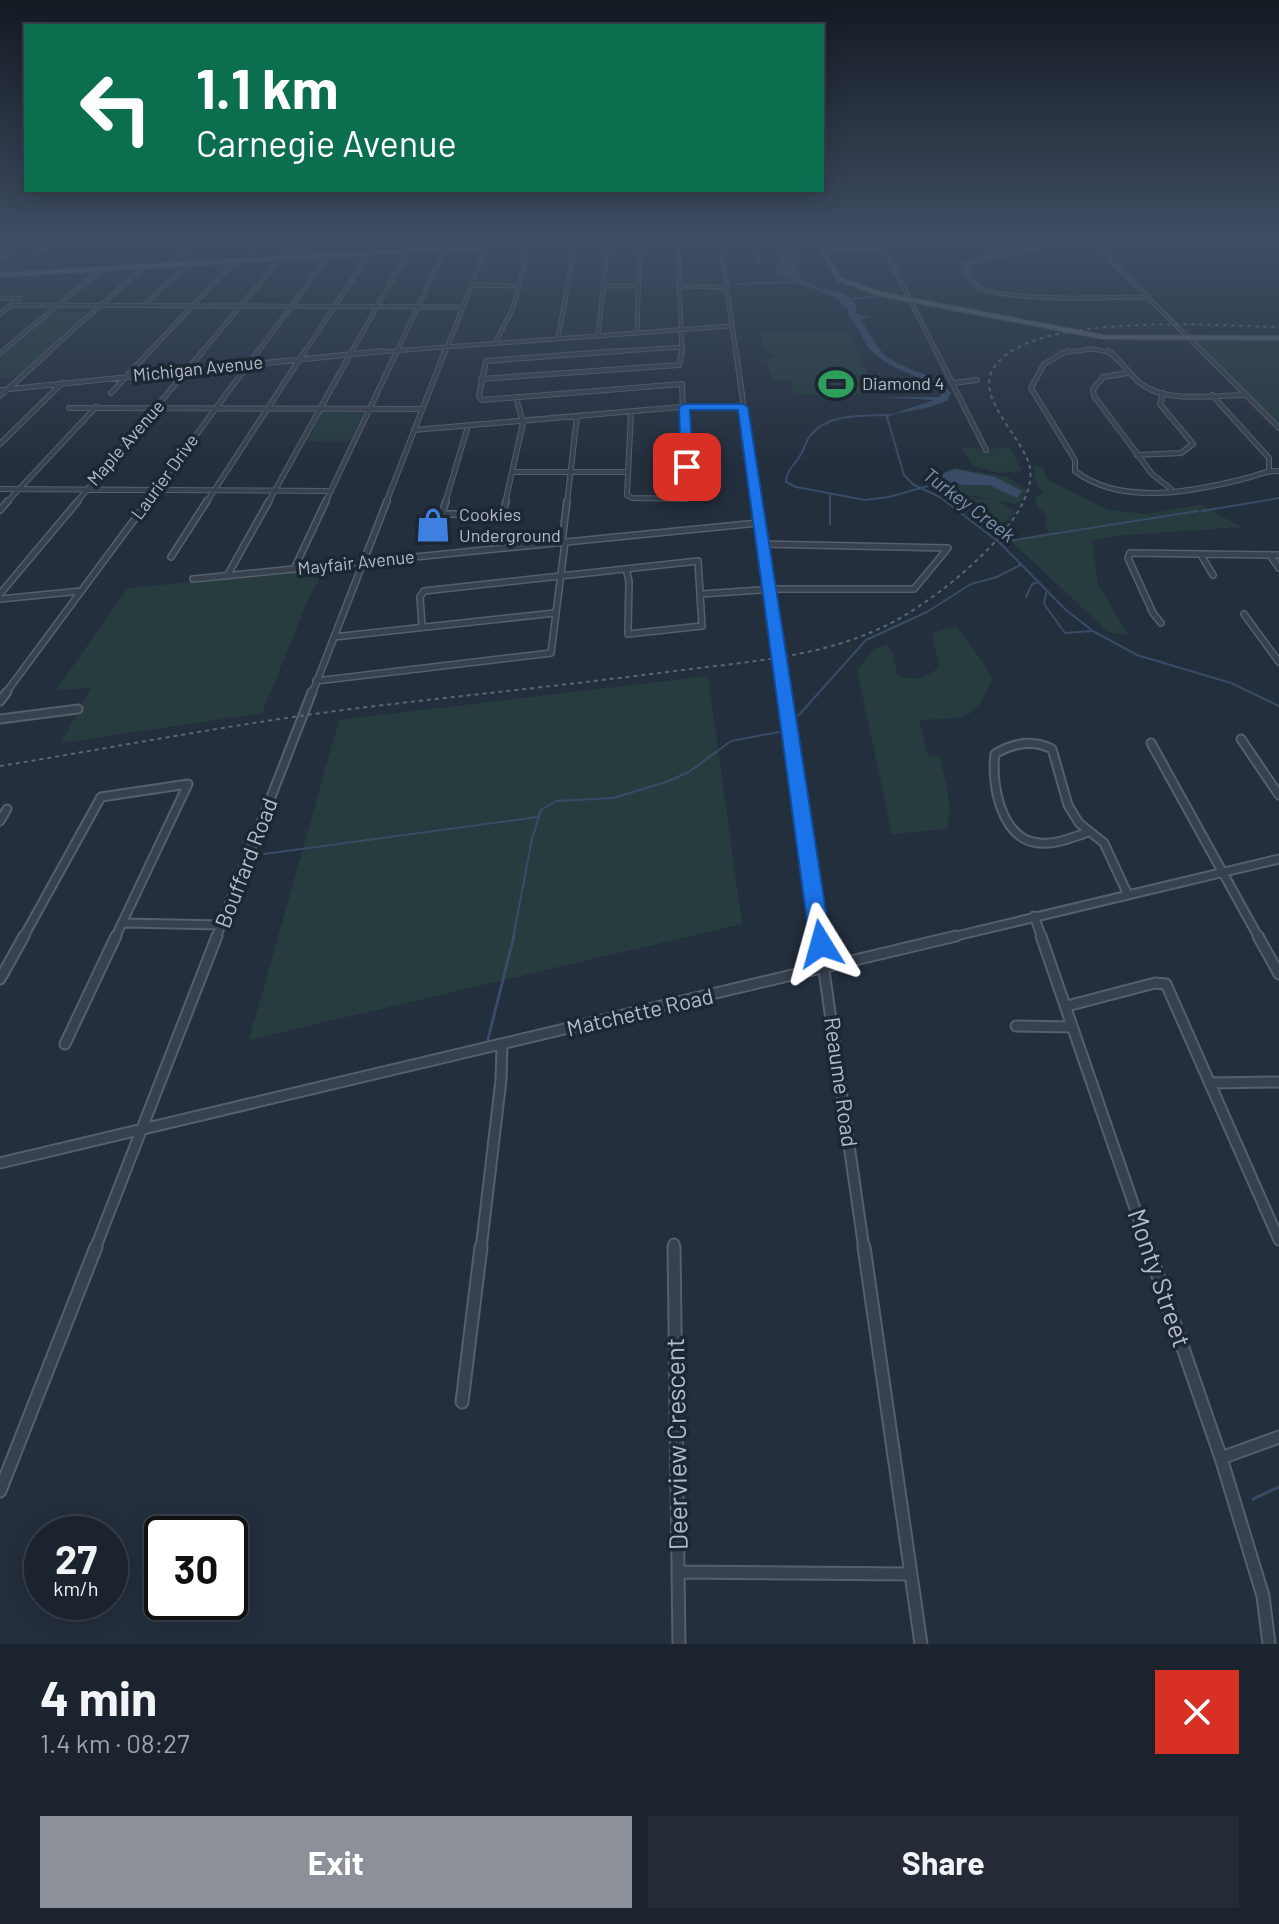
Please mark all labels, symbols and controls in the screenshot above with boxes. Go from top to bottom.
text: 1.1 km [196,53,339,120]
icon: left [64,56,168,160]
text: Carnegie Avenue [196,121,457,164]
street label: Michigan Avenue [132,350,264,386]
sports icon: Diamond 4 [817,365,855,403]
place label: Diamond 4 [862,372,944,394]
street label: Maple Avenue [82,395,168,490]
street label: Laurier Drive [126,429,202,523]
pin [653,433,721,501]
icon: arrive [665,445,709,489]
water label: Turkey Creek [919,462,1021,547]
place label: Cookies Underground [459,503,561,546]
shop icon: Cookies Underground [414,506,452,544]
street label: Mayfair Avenue [296,545,415,579]
street label: Bouffard Road [208,794,282,931]
position arrow [779,902,863,986]
street label: Matchette Road [564,982,716,1041]
street label: Reaume Road [820,1015,864,1148]
street label: Monty Street [1122,1204,1199,1351]
street label: Deerview Crescent [658,1338,693,1551]
speed limit sign: 30 [144,1516,248,1620]
text: 27 [55,1534,97,1582]
text: km/h [53,1576,99,1600]
text: 4 min [40,1668,157,1726]
button: close [1155,1670,1239,1754]
text: 1.4 km · 08:27 [40,1727,190,1758]
button: Exit [40,1816,632,1908]
button: Share [648,1816,1239,1908]

